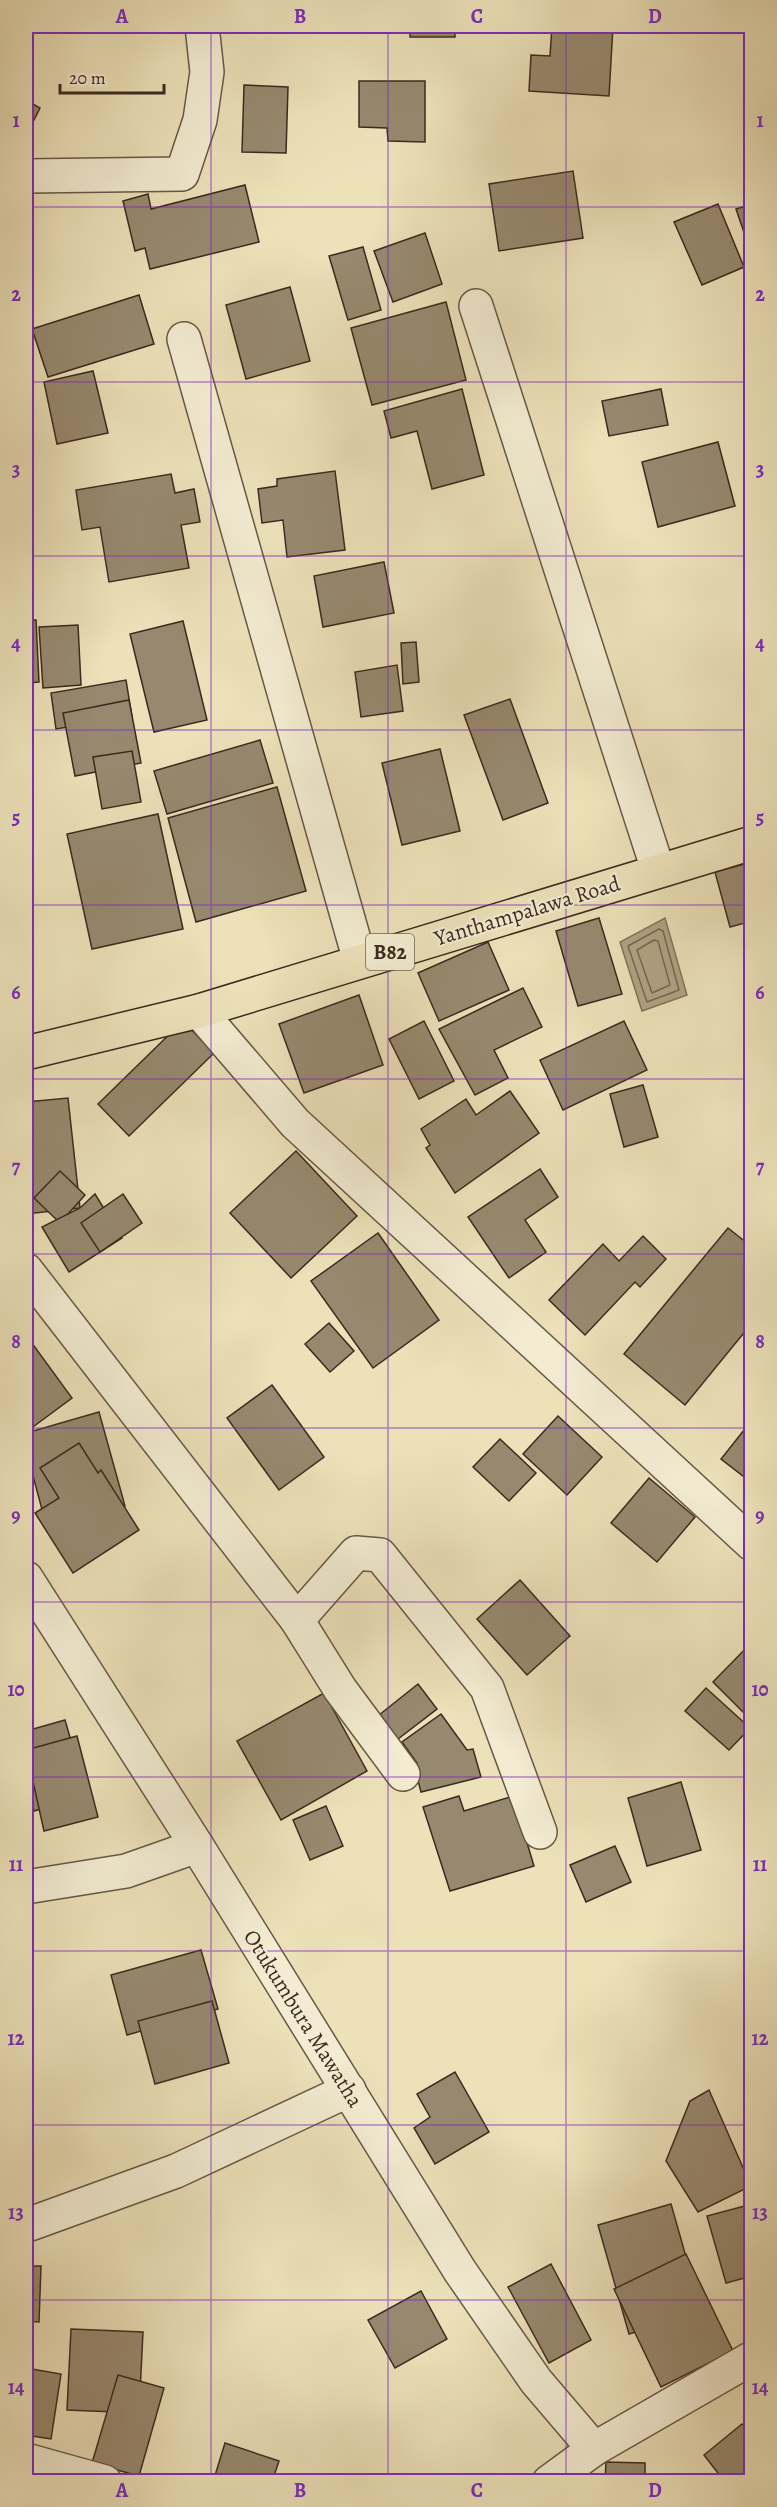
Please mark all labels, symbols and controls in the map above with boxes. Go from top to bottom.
text: A [115,3,129,30]
text: B [294,3,306,30]
text: C [471,3,483,30]
text: D [648,3,662,30]
scale bar [60,57,164,95]
text: 20 m [69,66,106,90]
text: 1 [12,107,20,134]
text: 1 [756,107,764,134]
text: 2 [11,281,21,308]
text: 2 [755,281,765,308]
text: 3 [12,456,20,483]
text: 3 [756,456,764,483]
text: 4 [11,630,21,657]
text: 4 [755,630,765,657]
text: 5 [12,804,20,831]
text: 5 [756,804,764,831]
street label: Yanthampalawa Road [430,868,624,954]
road number: B82 [366,934,414,970]
text: 6 [11,979,21,1006]
text: 6 [755,979,765,1006]
text: 7 [12,1153,21,1180]
text: 7 [756,1153,765,1180]
text: 8 [11,1328,21,1355]
text: 8 [755,1328,765,1355]
text: 9 [11,1502,21,1529]
text: 9 [755,1502,765,1529]
text: 10 [7,1676,25,1703]
text: 10 [751,1676,769,1703]
text: 11 [9,1851,23,1878]
text: 11 [753,1851,767,1878]
street label: Otukumbura Mawatha [236,1924,370,2114]
text: 12 [8,2025,25,2052]
text: 12 [752,2025,769,2052]
text: 13 [8,2199,24,2226]
text: 13 [752,2199,768,2226]
text: 14 [8,2374,25,2401]
text: 14 [752,2374,769,2401]
text: A [115,2477,129,2504]
text: B [294,2477,306,2504]
text: C [471,2477,483,2504]
text: D [648,2477,662,2504]

